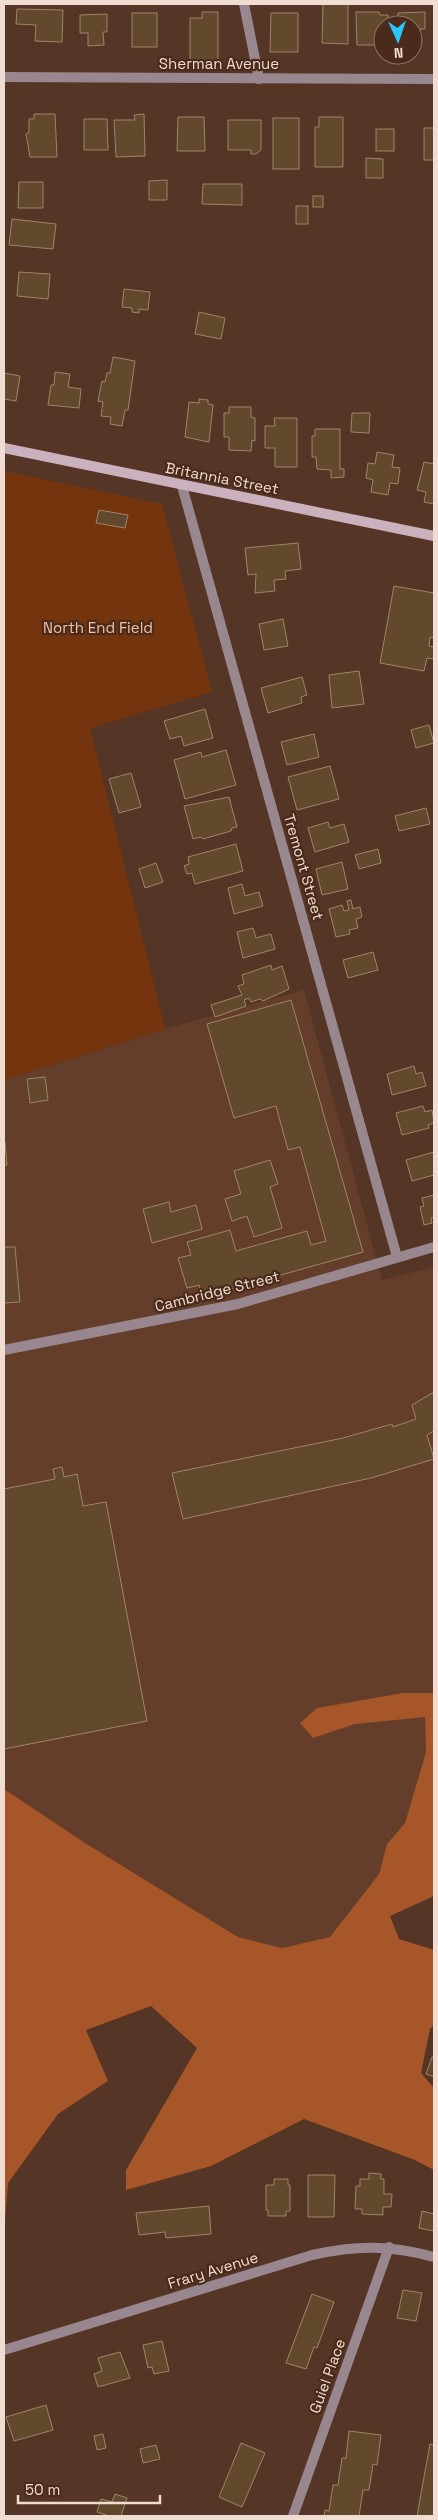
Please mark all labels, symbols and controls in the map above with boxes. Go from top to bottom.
north arrow [373,15,423,65]
text: N [394,44,404,62]
street label: Sherman Avenue [159,54,279,73]
street label: Britannia Street [164,458,280,498]
park label: North End Field [43,618,153,637]
street label: Tremont Street [280,812,328,922]
street label: Cambridge Street [153,1266,281,1316]
street label: Frary Avenue [165,2247,261,2293]
street label: Guiel Place [305,2336,349,2416]
scale bar [18,2472,160,2504]
text: 50 m [25,2480,60,2499]

